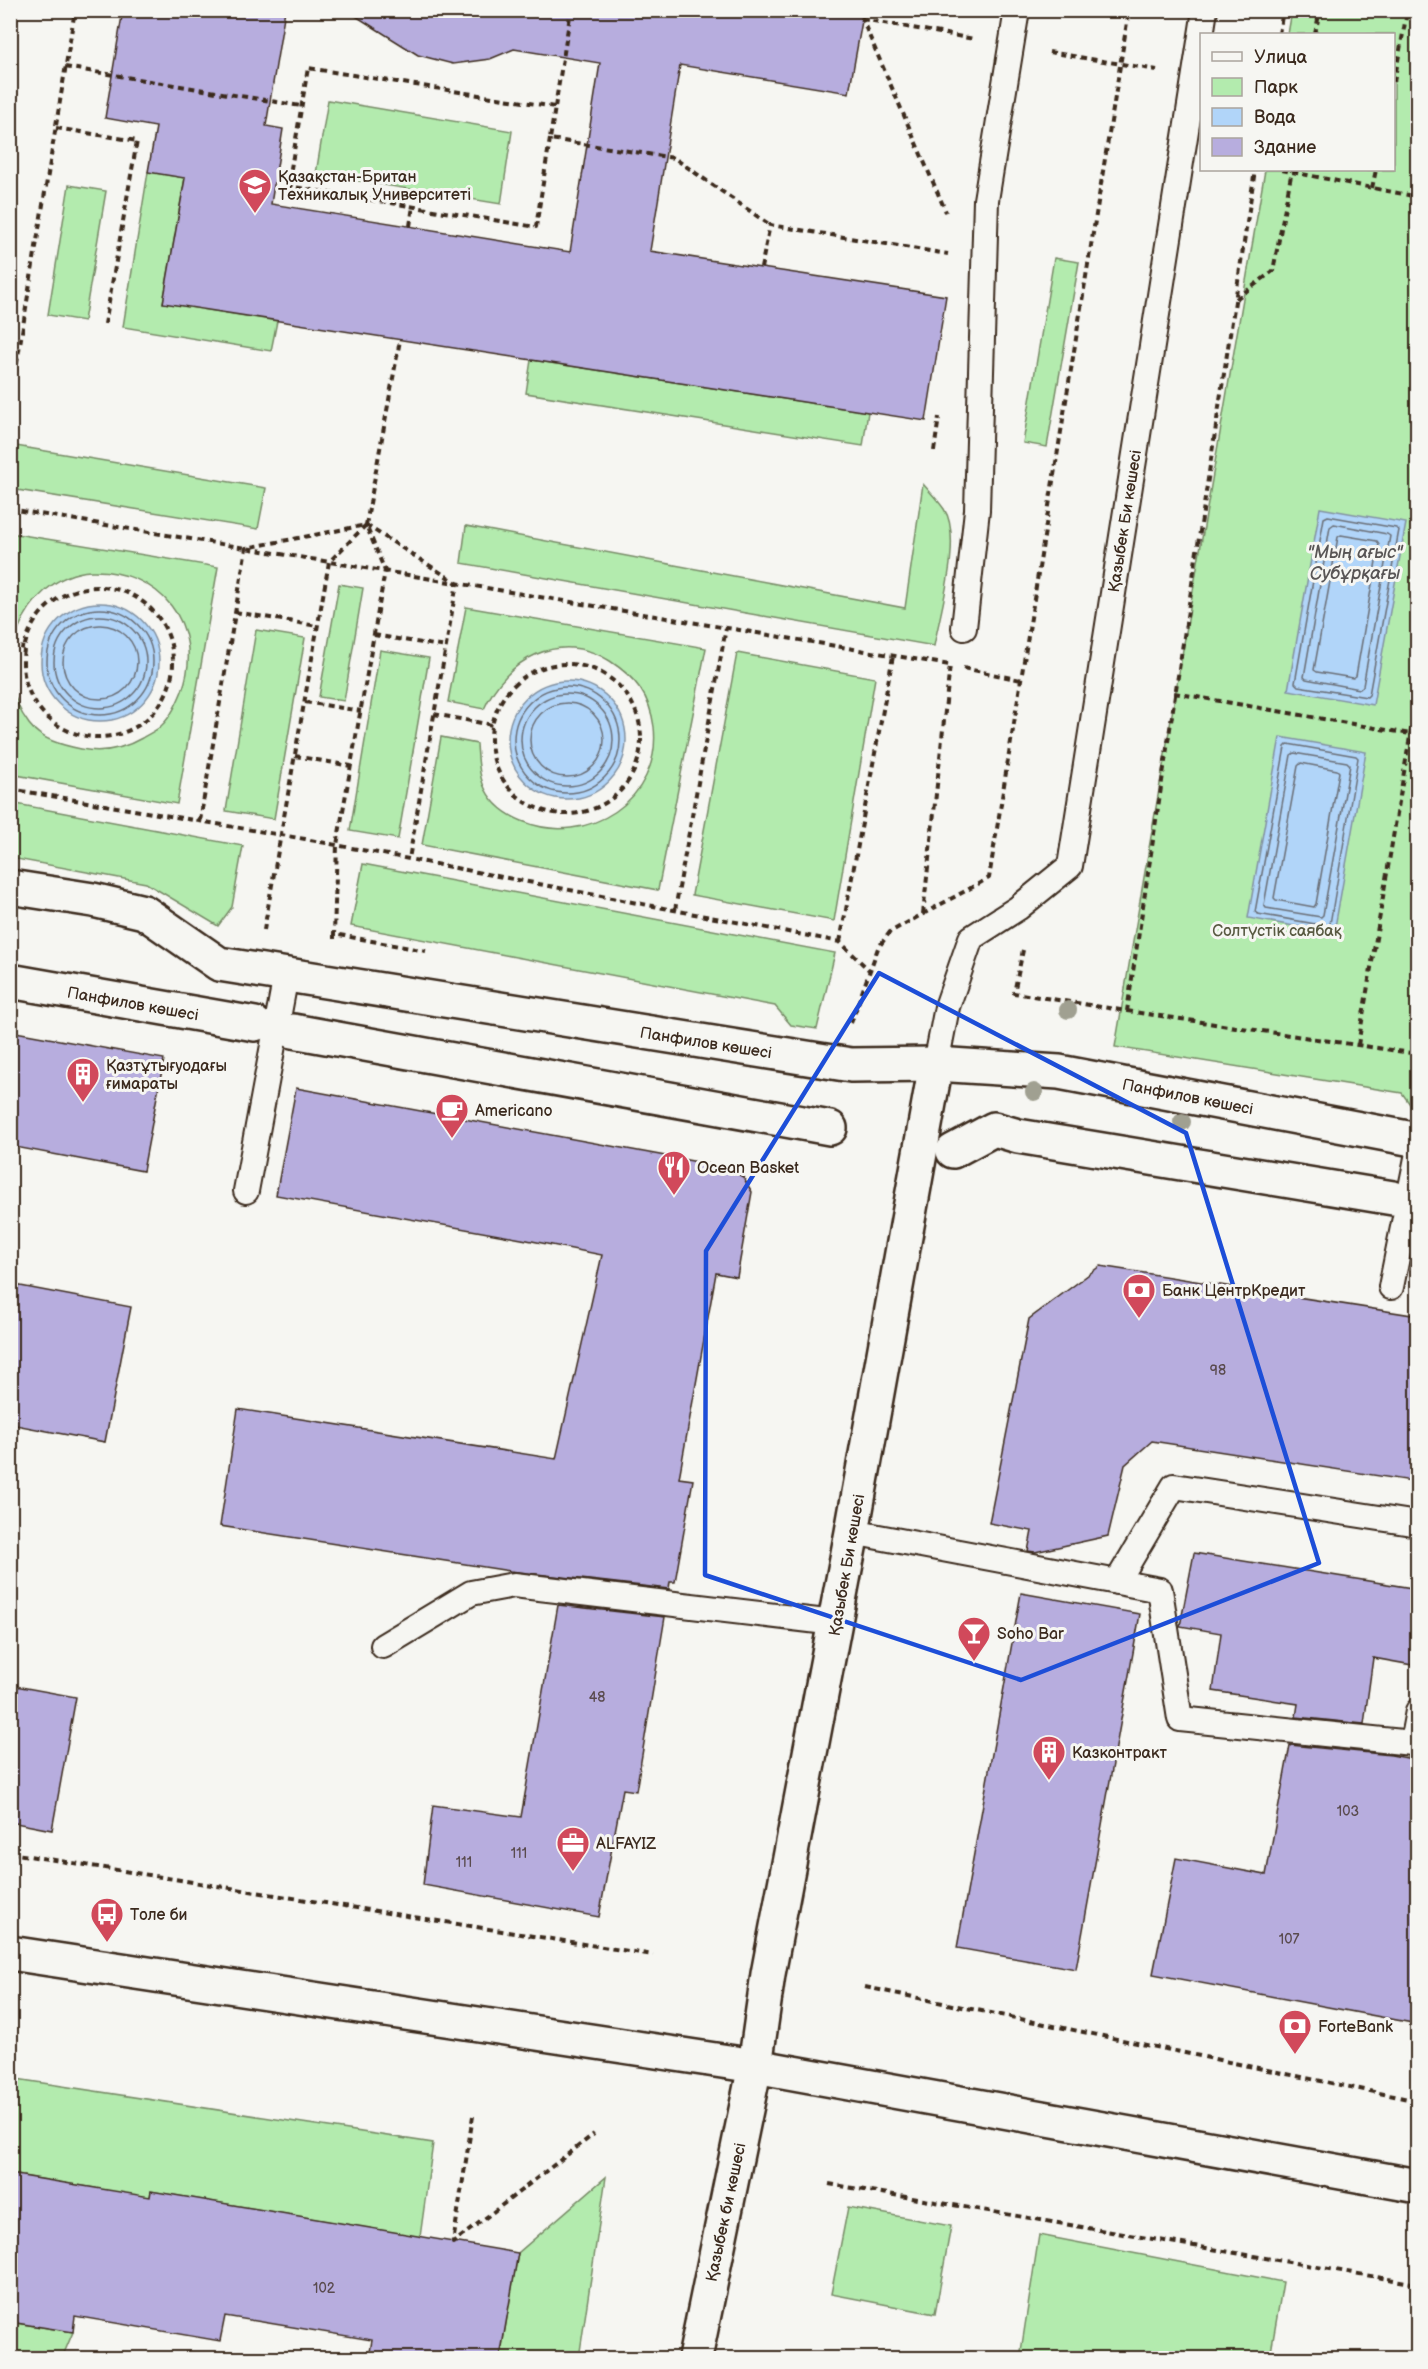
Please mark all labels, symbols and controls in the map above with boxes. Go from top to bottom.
legend [1200,33,1395,171]
text: Улица [1254,47,1308,68]
text: Парк [1254,77,1298,98]
text: Вода [1254,107,1296,128]
text: Здание [1254,137,1316,158]
school or university icon: Қазақстан-Британ Техникалық Университеті [237,167,273,214]
place label: Қазақстан-Британ Техникалық Университеті [278,168,471,205]
street label: Қазыбек Би көшесі [1105,449,1146,594]
water label: "Мың ағыс" Субұрқағы [1307,542,1404,584]
park label: Солтүстік саябақ [1212,922,1342,941]
street label: Панфилов көшесі [66,984,200,1025]
street label: Панфилов көшесі [639,1024,773,1063]
building icon: Қазтұтығуодағы ғимараты [65,1056,101,1103]
place label: Қазтұтығуодағы ғимараты [106,1057,227,1094]
street label: Панфилов көшесі [1121,1075,1255,1119]
cafe icon: Americano [434,1092,470,1139]
place label: Americano [475,1102,553,1121]
restaurant icon: Ocean Basket [656,1149,692,1196]
place label: Ocean Basket [697,1159,799,1178]
bank icon: Банк ЦентрКредит [1121,1272,1157,1319]
place label: Банк ЦентрКредит [1162,1282,1306,1301]
house number: 98 [1210,1362,1226,1379]
street label: Қазыбек Би көшесі [826,1493,869,1638]
bar icon: Soho Bar [956,1615,992,1662]
place label: Soho Bar [997,1625,1064,1644]
house number: 48 [589,1689,605,1706]
building icon: Казконтракт [1031,1734,1067,1781]
place label: Казконтракт [1072,1744,1168,1763]
house number: 103 [1337,1803,1359,1820]
office icon: ALFAYIZ [555,1825,591,1872]
place label: ALFAYIZ [596,1835,656,1854]
house number: 111 [511,1845,527,1862]
house number: 111 [456,1854,472,1871]
bus stop icon: Толе би [89,1896,125,1943]
place label: Толе би [130,1906,188,1925]
house number: 107 [1279,1931,1299,1948]
bank icon: ForteBank [1277,2008,1313,2055]
place label: ForteBank [1318,2018,1393,2037]
street label: Қазыбек би көшесі [702,2141,750,2283]
house number: 102 [313,2280,336,2297]

